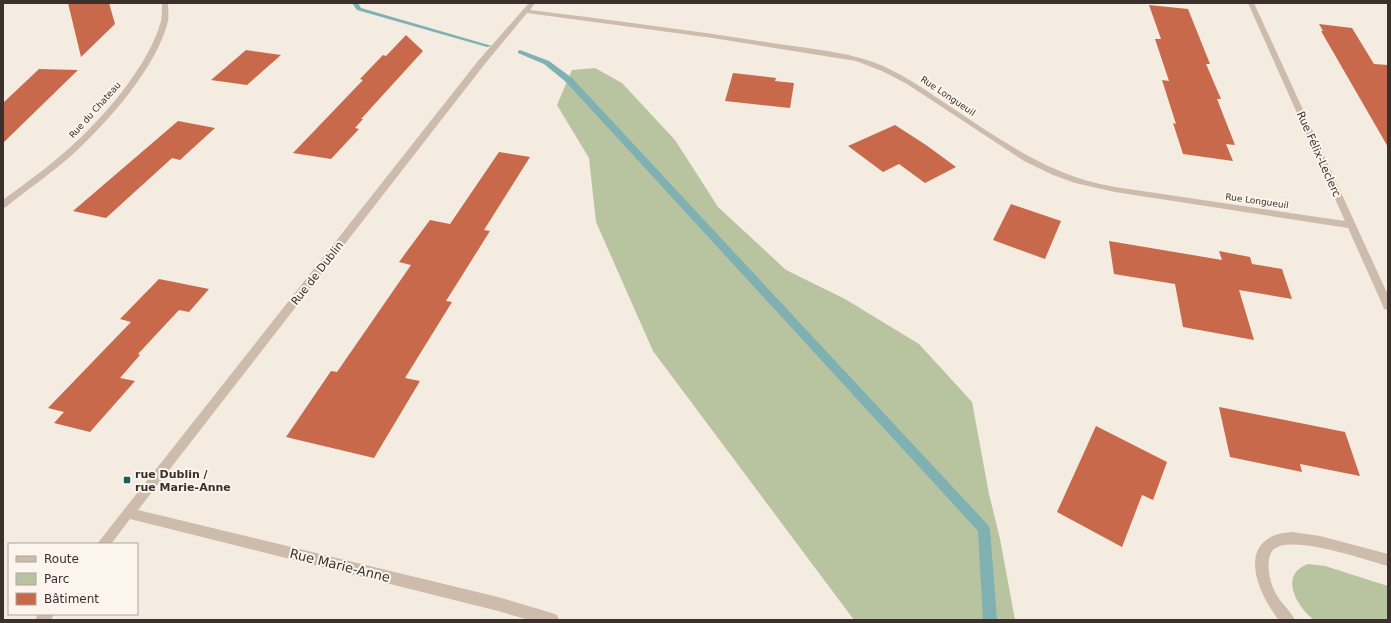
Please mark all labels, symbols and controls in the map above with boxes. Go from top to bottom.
street label: Rue Longueuil [919,74,977,118]
street label: Rue du Chateau [67,80,123,140]
street label: Rue Félix-Leclerc [1294,109,1343,199]
street label: Rue Longueuil [1225,192,1289,210]
street label: Rue de Dublin [289,239,346,308]
place label: rue Dublin / rue Marie-Anne [135,468,231,494]
marker: rue Dublin / rue Marie-Anne [122,475,132,485]
legend [8,543,138,615]
street label: Rue Marie-Anne [288,546,392,585]
text: Route [44,552,79,566]
text: Parc [44,572,69,586]
text: Bâtiment [44,592,99,606]

